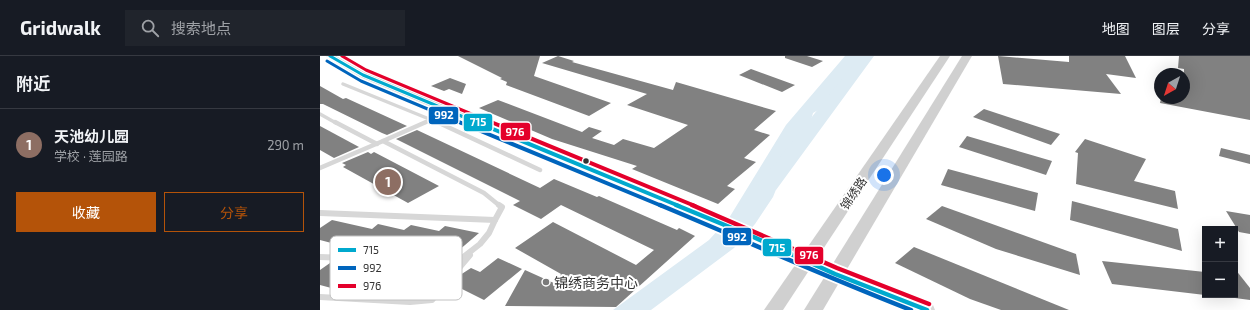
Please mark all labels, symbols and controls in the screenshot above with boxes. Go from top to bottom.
search box [125,10,405,46]
text: Gridwalk [20,16,101,39]
icon: search [139,17,161,39]
text: 搜索地点 [171,19,231,37]
text: 地图 [1102,20,1130,37]
text: 图层 [1152,20,1180,37]
text: 分享 [1202,20,1230,37]
north arrow [1154,68,1190,104]
text: 附近 [16,73,50,93]
line badge: 992 [428,106,459,125]
text: 992 [434,108,454,121]
line badge: 715 [463,113,493,132]
text: 715 [470,115,486,128]
line badge: 976 [500,122,531,141]
text: 976 [506,125,525,138]
text: 天池幼儿园 [54,127,129,145]
text: 1 [26,137,32,153]
text: 290 m [267,137,304,153]
text: 学校 · 莲园路 [54,148,128,164]
unlabelled marker [581,156,591,166]
your location [874,165,894,185]
pin: 1 [375,167,401,197]
street label: 锦绣路 [837,174,869,212]
button: 收藏 [16,192,156,232]
button: 分享 [164,192,304,232]
map controls [1202,226,1238,298]
button: + [1202,226,1238,262]
line badge: 992 [722,227,752,246]
text: 992 [727,230,747,243]
legend [330,236,462,300]
line badge: 715 [762,238,792,257]
text: 715 [769,241,785,254]
text: 715 [363,243,379,256]
line badge: 976 [794,246,824,265]
text: 976 [800,248,819,261]
text: 992 [363,261,382,274]
button: − [1202,262,1238,298]
place label: 锦绣商务中心 [554,274,638,291]
marker: 锦绣商务中心 [541,277,551,287]
text: 976 [363,279,381,292]

